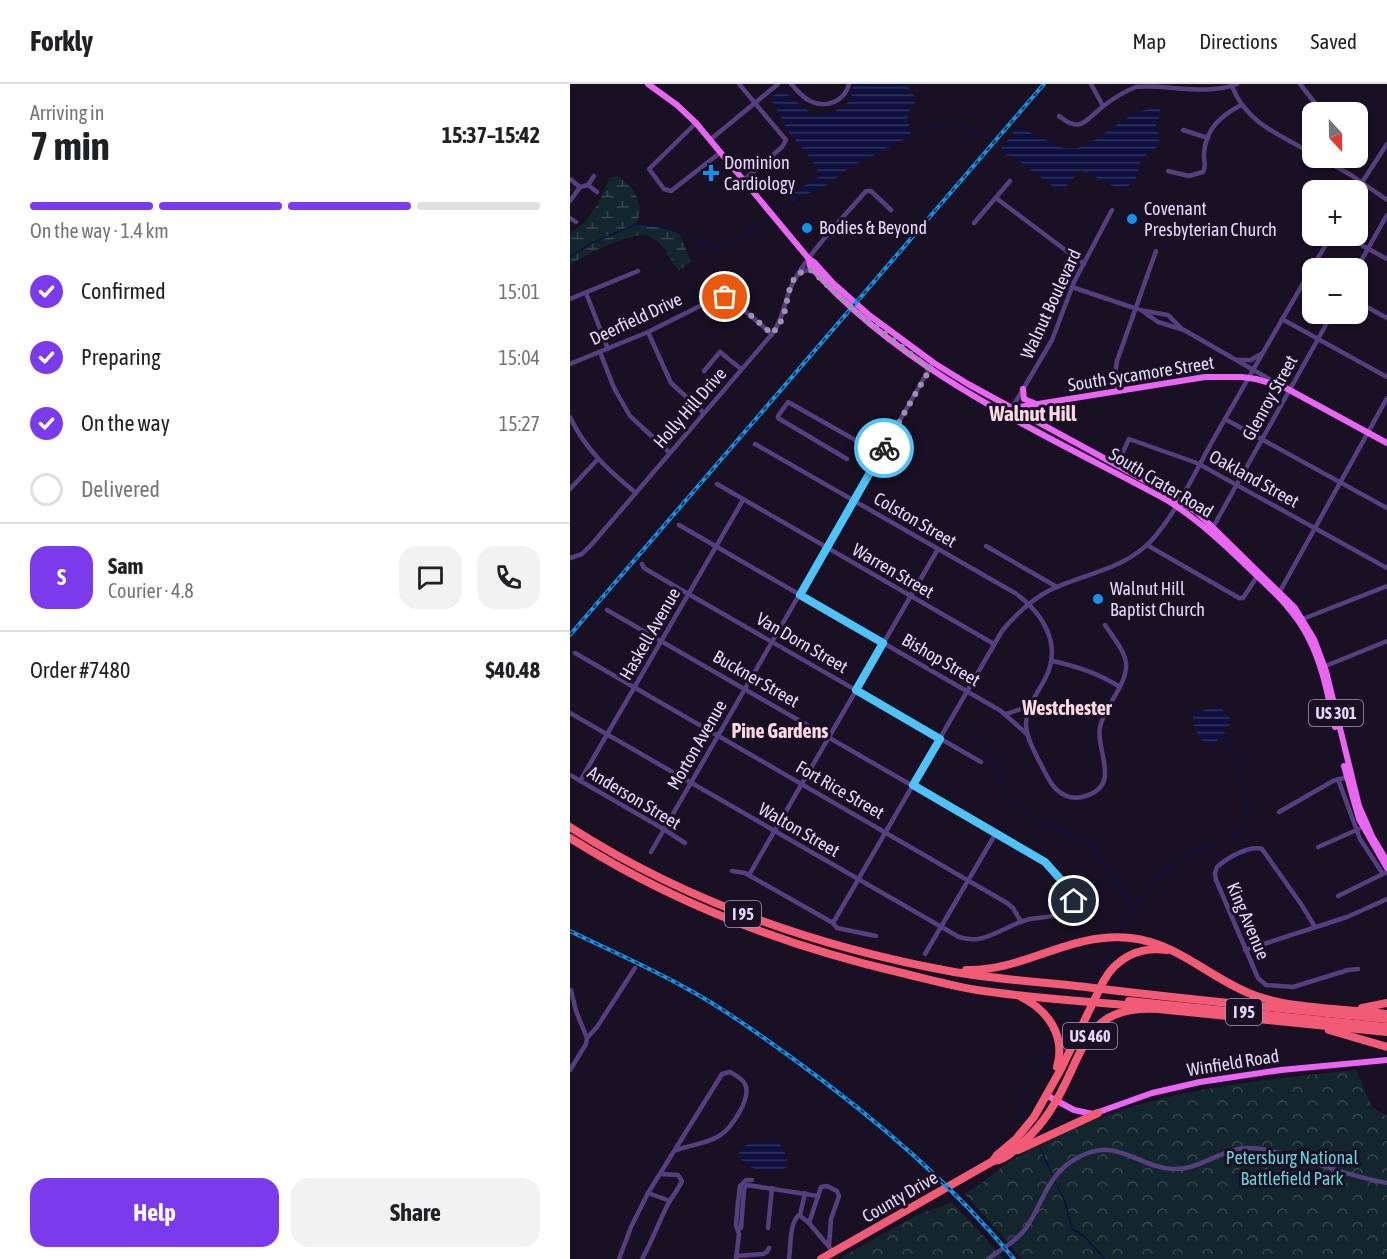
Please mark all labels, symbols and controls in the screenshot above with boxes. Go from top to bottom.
text: Forkly [30,25,93,57]
text: Map [1132,29,1166,53]
text: Directions [1199,29,1278,53]
text: Saved [1311,29,1357,53]
text: Arriving in [30,101,104,124]
north arrow [1302,102,1368,168]
map controls [1302,102,1368,324]
text: 15:37–15:42 [442,122,540,148]
text: 7 min [30,124,110,168]
place label: Dominion Cardiology [724,152,795,194]
marker: Dominion Cardiology [702,164,720,182]
button: + [1302,180,1368,246]
place label: Covenant Presbyterian Church [1144,198,1277,240]
marker: Covenant Presbyterian Church [1125,212,1139,226]
place label: Bodies & Beyond [819,217,927,238]
text: On the way · 1.4 km [30,219,169,242]
marker: Bodies & Beyond [800,221,814,235]
street label: Walnut Boulevard [1016,246,1085,362]
button: − [1302,258,1368,324]
pin [699,271,750,322]
icon: check [30,275,63,308]
text: Confirmed [81,278,166,304]
text: 15:01 [498,280,540,303]
icon: bag [708,280,741,313]
street label: Deerfield Drive [586,288,685,349]
icon: check [30,341,63,374]
text: Preparing [81,344,161,370]
text: 15:04 [498,346,540,369]
street label: South Sycamore Street [1066,352,1215,395]
street label: Glenroy Street [1238,352,1302,444]
street label: Holly Hill Drive [649,363,730,452]
district label: Walnut Hill [988,401,1077,425]
icon: check [30,407,63,440]
text: On the way [81,410,170,436]
text: 15:27 [499,412,540,435]
courier [854,418,914,478]
icon: bike [868,432,901,465]
street label: South Crater Road [1105,443,1217,522]
street label: Oakland Street [1206,445,1303,512]
text: Delivered [81,476,160,502]
street label: Colston Street [870,488,960,552]
street label: Warren Street [849,539,938,602]
button: chat [399,546,462,609]
button: phone [477,546,540,609]
text: Sam [108,553,143,579]
text: S [57,564,66,590]
place label: Walnut Hill Baptist Church [1110,578,1205,620]
text: Courier · 4.8 [108,579,194,602]
street label: Haskell Avenue [615,584,684,683]
marker: Walnut Hill Baptist Church [1091,592,1105,606]
street label: Van Dorn Street [753,608,852,677]
street label: Bishop Street [898,629,984,690]
street label: Buckner Street [709,645,803,712]
text: Order #7480 [30,657,130,683]
text: $40.48 [485,657,540,683]
street label: Morton Avenue [662,696,731,793]
district label: Westchester [1021,696,1113,719]
road number: US 301 [1309,700,1363,726]
district label: Pine Gardens [732,719,828,742]
street label: Fort Rice Street [793,756,888,823]
street label: Anderson Street [584,762,685,834]
street label: Walton Street [755,798,843,861]
pin [1048,875,1099,926]
street label: King Avenue [1223,879,1274,963]
icon: home [1057,884,1090,917]
road number: I 95 [725,901,761,927]
road number: I 95 [1226,999,1262,1025]
road number: US 460 [1063,1023,1117,1049]
street label: Winfield Road [1185,1045,1281,1080]
park label: Petersburg National Battlefield Park [1226,1147,1358,1189]
street label: County Drive [858,1166,941,1227]
button: Help [30,1178,279,1247]
button: Share [291,1178,540,1247]

